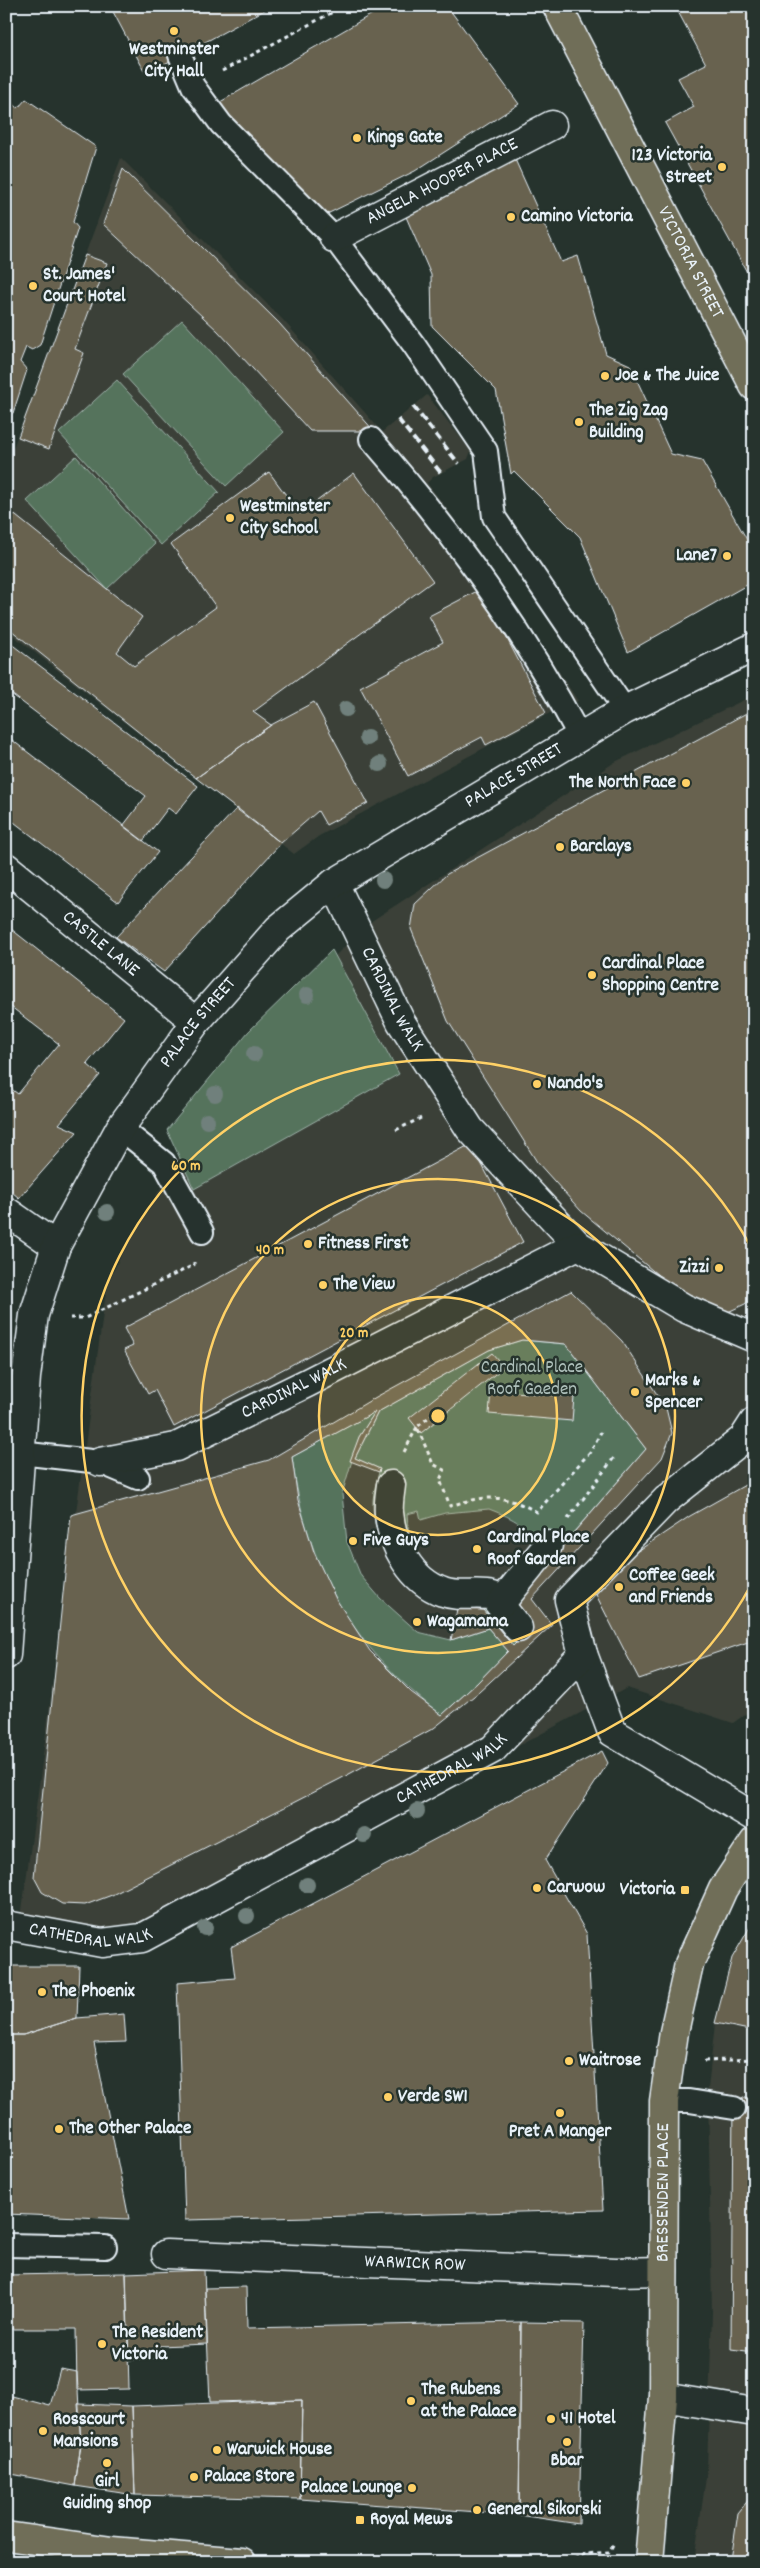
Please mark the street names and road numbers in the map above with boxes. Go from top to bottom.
street label: ANGELA HOOPER PLACE [362,131,523,232]
street label: VICTORIA STREET [650,202,730,324]
street label: PALACE STREET [460,736,568,816]
street label: CASTLE LANE [56,904,145,984]
street label: CARDINAL WALK [353,943,430,1057]
street label: PALACE STREET [153,971,243,1074]
street label: CARDINAL WALK [237,1351,352,1427]
street label: CATHEDRAL WALK [391,1727,515,1812]
street label: CATHEDRAL WALK [27,1916,158,1956]
street label: BRESSENDEN PLACE [650,2123,677,2262]
street label: WARWICK ROW [364,2248,466,2279]

